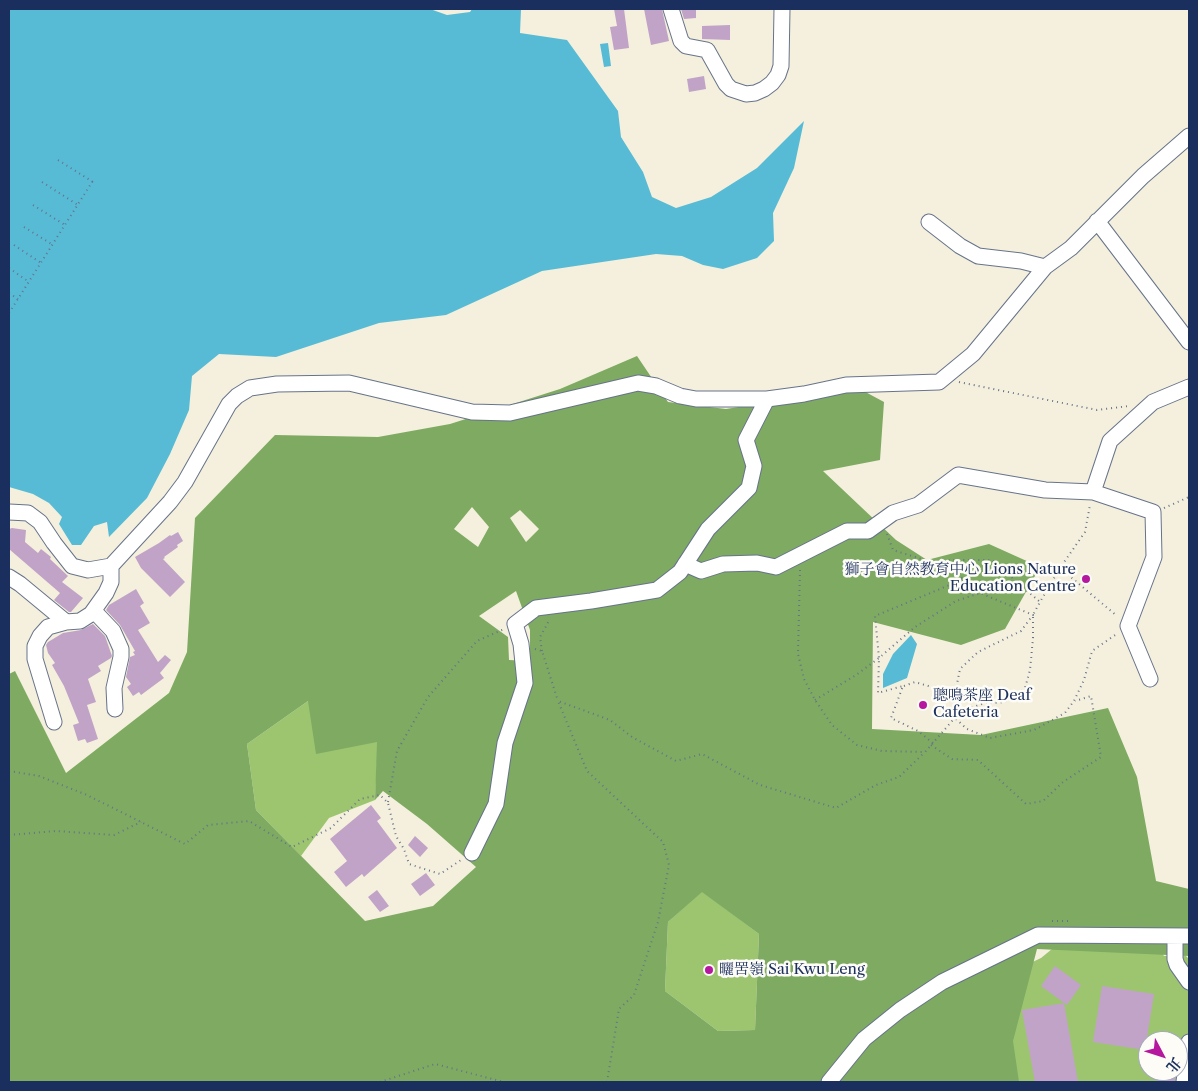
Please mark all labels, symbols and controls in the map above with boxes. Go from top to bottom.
place label: 獅子會自然教育中心 Lions Nature Education Centre [845,561,1076,596]
marker: 獅子會自然教育中心 Lions Nature Education Centre [1080,573,1092,585]
place label: 聰鳴茶座 Deaf Cafeteria [933,687,1031,722]
marker: 聰鳴茶座 Deaf Cafeteria [917,699,929,711]
place label: 曬罟嶺 Sai Kwu Leng [719,961,865,979]
marker: 曬罟嶺 Sai Kwu Leng [703,964,715,976]
north arrow [1138,1031,1188,1081]
text: 北 [1162,1054,1185,1076]

